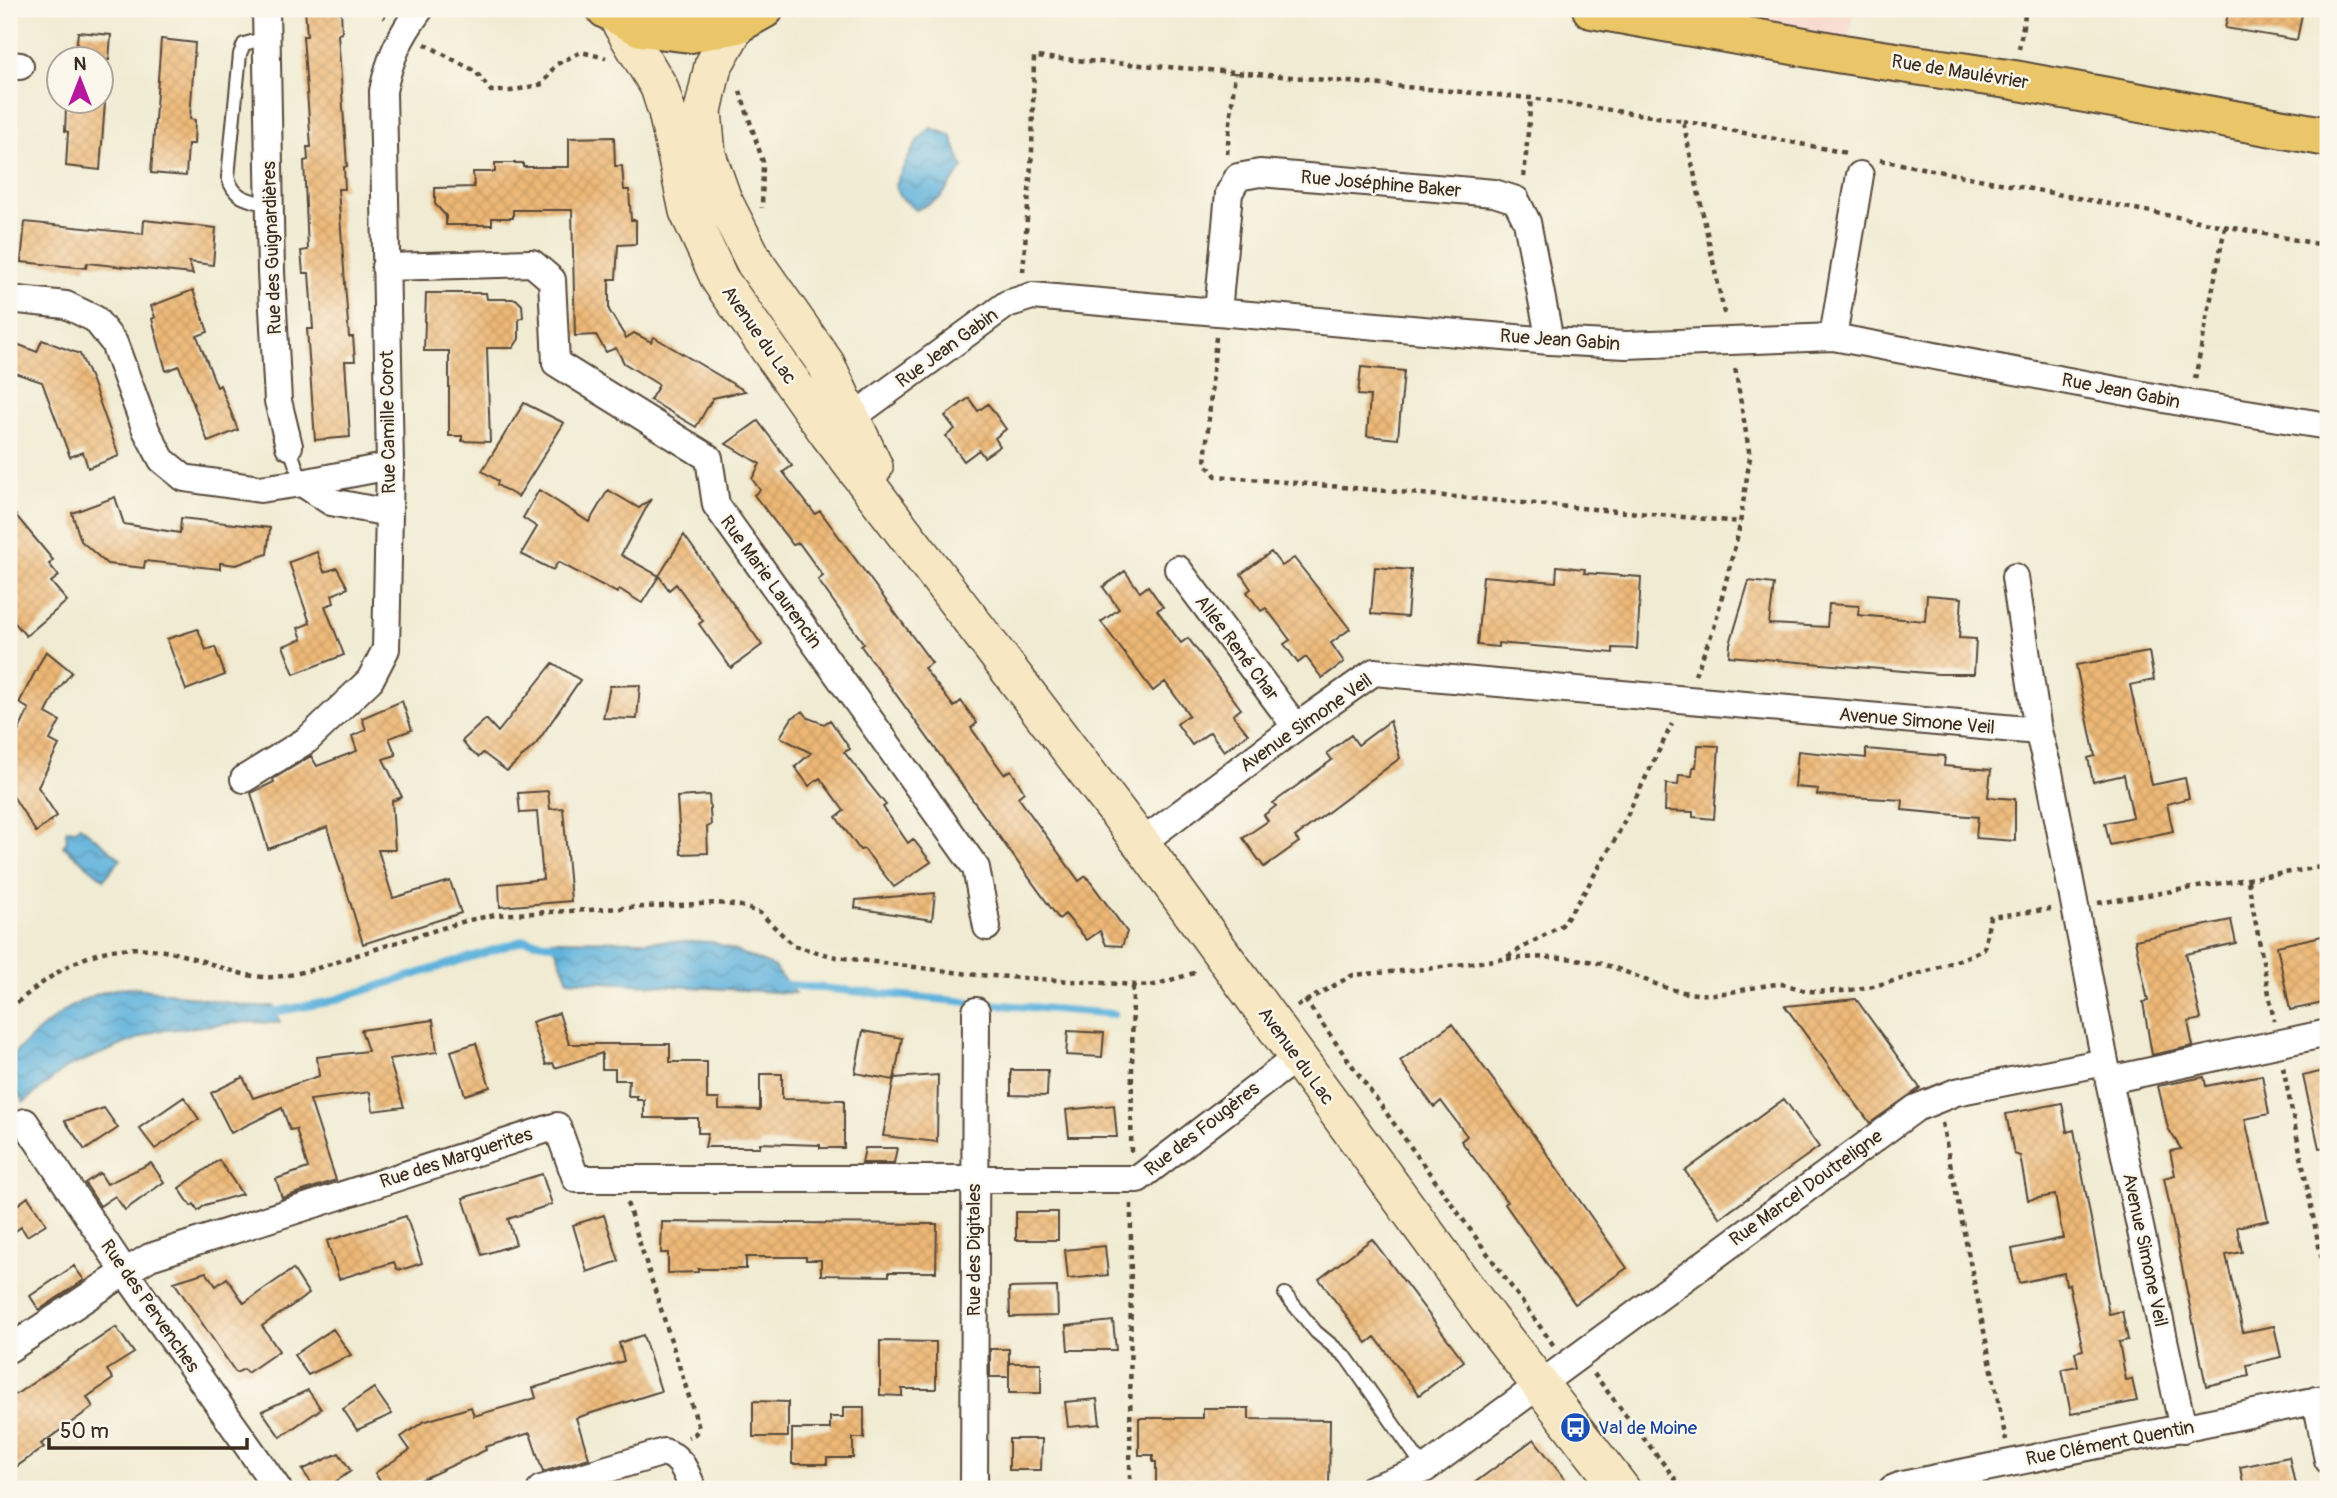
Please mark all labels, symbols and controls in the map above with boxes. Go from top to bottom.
north arrow [46,46,116,116]
street label: Rue de Maulévrier [1890,49,2030,95]
text: N [74,52,87,76]
street label: Rue des Guignardières [257,160,287,335]
street label: Rue Joséphine Baker [1300,165,1463,203]
street label: Avenue du Lac [716,281,802,389]
street label: Rue Jean Gabin [891,303,1003,393]
street label: Rue Jean Gabin [1499,324,1621,356]
street label: Rue Camille Corot [375,350,401,494]
street label: Rue Jean Gabin [2060,368,2182,414]
street label: Rue Marie Laurencin [715,511,827,653]
street label: Allée René Char [1189,590,1285,706]
street label: Avenue Simone Veil [1235,668,1377,778]
street label: Avenue Simone Veil [1838,702,1996,740]
street label: Avenue du Lac [1253,1003,1340,1110]
street label: Rue des Fougères [1140,1076,1265,1181]
street label: Rue des Marguerites [377,1122,536,1194]
street label: Rue Marcel Doutreligne [1725,1124,1888,1252]
street label: Avenue Simone Veil [2117,1171,2173,1329]
street label: Rue des Digitales [962,1183,986,1316]
street label: Rue des Pervenches [95,1235,205,1378]
scale bar [49,1407,247,1451]
bus stop icon: Val de Moine [1558,1411,1592,1445]
street label: Rue Clément Quentin [2024,1415,2196,1471]
place label: Val de Moine [1598,1416,1698,1440]
text: 50 m [60,1418,109,1445]

